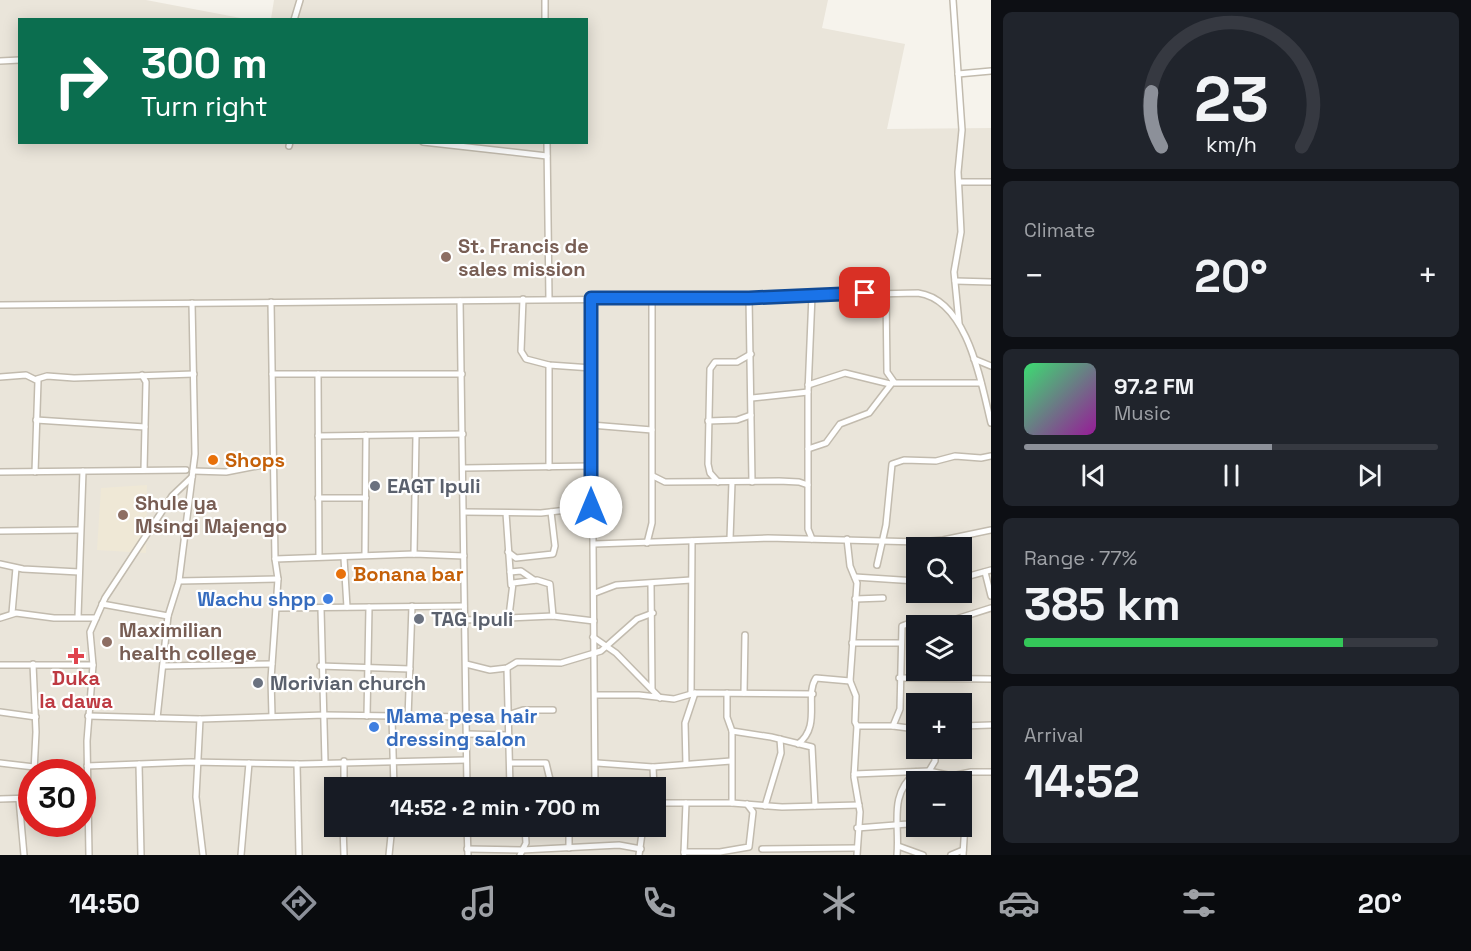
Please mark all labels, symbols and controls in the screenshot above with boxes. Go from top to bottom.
text: 300 m [141,37,268,90]
icon: right [42,42,120,120]
text: 23 [1193,60,1268,139]
text: Turn right [141,89,268,124]
text: km/h [1205,132,1257,159]
text: Climate [1024,217,1095,243]
place label: St. Francis de sales mission [458,233,589,282]
text: 20° [1194,248,1268,305]
marker: St. Francis de sales mission [439,250,453,264]
text: − [1024,255,1044,297]
text: + [1418,255,1438,297]
pin [839,267,890,318]
icon: arrive [848,276,881,309]
text: 97.2 FM [1114,372,1194,400]
text: Music [1114,400,1171,426]
place label: Shops [225,447,285,473]
marker: Shops [206,453,220,467]
icon: previous [1077,459,1110,492]
icon: pause [1215,459,1248,492]
icon: next [1353,459,1386,492]
place label: EAGT Ipuli [387,473,480,499]
position arrow [559,475,623,539]
marker: EAGT Ipuli [368,479,382,493]
place label: Shule ya Msingi Majengo [135,490,287,539]
marker: Shule ya Msingi Majengo [116,508,130,522]
map controls [906,537,972,837]
button: search [906,537,972,603]
text: Range · 77% [1024,545,1137,571]
place label: Bonana bar [353,561,464,587]
marker: Bonana bar [334,567,348,581]
text: 385 km [1024,576,1181,633]
place label: Wachu shpp [197,586,316,612]
marker: Wachu shpp [321,592,335,606]
place label: TAG Ipuli [431,606,513,632]
marker: TAG Ipuli [412,612,426,626]
button: layers [906,615,972,681]
place label: Maximilian health college [119,617,257,666]
marker: Maximilian health college [100,635,114,649]
marker: Duka la dawa [69,649,83,663]
place label: Duka la dawa [39,665,113,714]
place label: Morivian church [270,670,426,696]
marker: Morivian church [251,676,265,690]
button: + [906,693,972,759]
place label: Mama pesa hair dressing salon [386,703,537,752]
marker: Mama pesa hair dressing salon [367,720,381,734]
text: Arrival [1024,722,1083,748]
text: 14:52 [1024,753,1140,810]
speed limit sign: 30 [18,759,96,837]
button: − [906,771,972,837]
text: 14:52 · 2 min · 700 m [390,793,600,821]
icon: directions [278,882,320,924]
icon: music [458,882,500,924]
icon: phone [638,882,680,924]
icon: climate [818,882,860,924]
icon: car [998,882,1040,924]
icon: filters [1178,882,1220,924]
text: 14:50 [69,886,140,921]
text: 20° [1358,886,1402,921]

